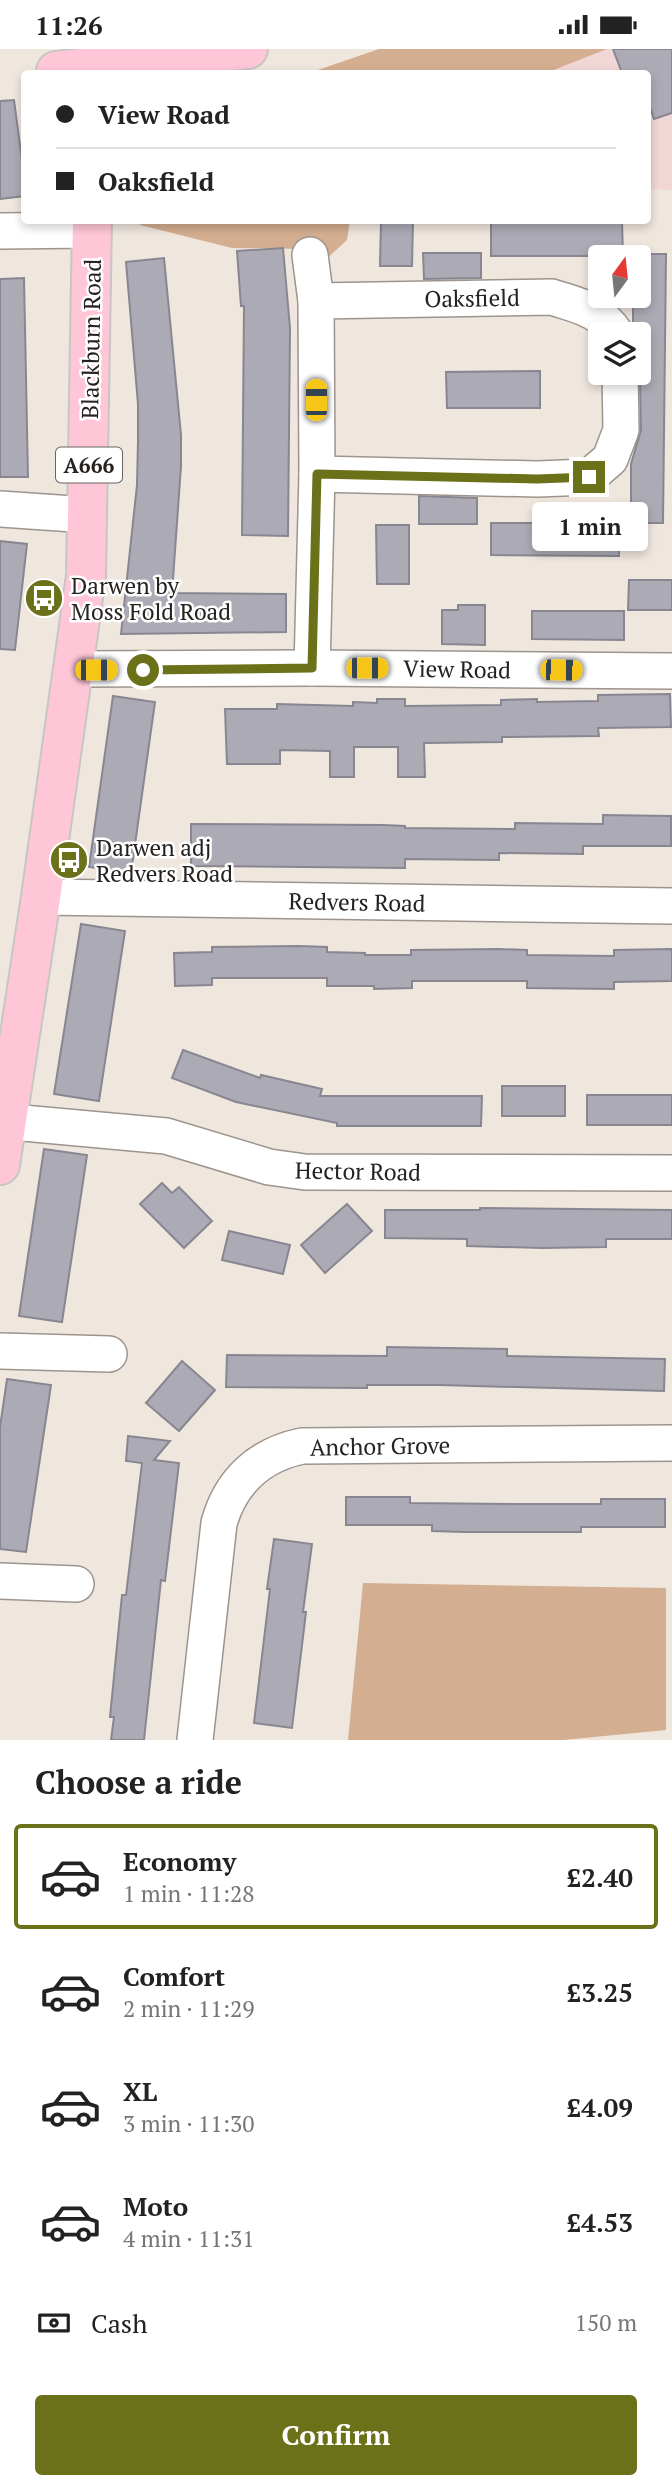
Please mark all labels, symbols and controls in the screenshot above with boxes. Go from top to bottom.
text: 11:26 [35,8,103,42]
text: View Road [98,97,230,131]
text: Oaksfield [98,164,214,198]
north arrow [588,245,651,308]
map controls [588,245,651,385]
street label: Blackburn Road [74,258,108,419]
street label: Oaksfield [424,282,520,314]
button: layers [588,322,651,385]
car [306,379,327,421]
road number: A666 [56,447,122,483]
route end [573,461,605,493]
callout: 1 min [531,501,647,551]
text: 1 min [559,511,621,542]
place label: Darwen by Moss Fold Road [71,570,231,627]
bus stop icon: Darwen by Moss Fold Road [23,577,65,619]
street label: View Road [403,653,511,685]
route start [127,654,159,686]
car [347,658,389,679]
car [540,659,583,681]
car [76,660,118,681]
place label: Darwen adj Redvers Road [96,832,233,889]
bus stop icon: Darwen adj Redvers Road [48,839,90,881]
street label: Redvers Road [288,885,426,919]
street label: Hector Road [295,1154,421,1188]
street label: Anchor Grove [309,1429,451,1463]
text: Choose a ride [35,1761,242,1803]
text: Economy [123,1844,236,1878]
icon: car [39,1845,102,1908]
text: £2.40 [567,1860,633,1894]
text: 1 min · 11:28 [123,1878,255,1909]
text: Comfort [123,1959,225,1993]
icon: car [39,1960,102,2023]
text: £3.25 [567,1975,633,2009]
text: 2 min · 11:29 [123,1993,255,2024]
text: XL [123,2074,157,2108]
icon: car [39,2075,102,2138]
text: £4.09 [567,2090,633,2124]
text: 3 min · 11:30 [123,2108,255,2139]
text: Moto [123,2189,188,2223]
icon: car [39,2190,102,2253]
text: £4.53 [567,2205,633,2239]
text: 4 min · 11:31 [123,2223,255,2254]
icon: cash [35,2304,73,2342]
text: Cash [91,2306,147,2340]
text: 150 m [575,2307,637,2338]
button: Confirm [35,2395,637,2475]

